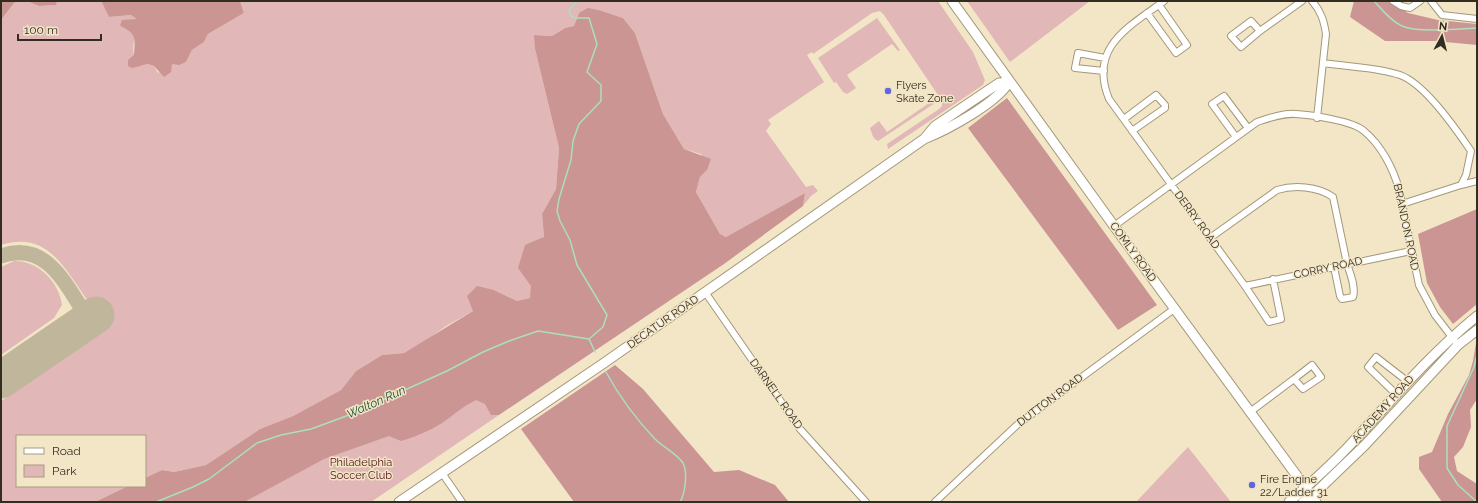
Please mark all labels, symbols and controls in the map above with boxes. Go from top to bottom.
scale bar [18,16,101,42]
north arrow [1422,16,1462,56]
text: N [1438,20,1448,34]
text: 100 m [24,23,58,37]
place label: Flyers Skate Zone [896,79,954,105]
marker: Flyers Skate Zone [883,86,893,96]
street label: BRANDON ROAD [1390,182,1422,272]
street label: DERRY ROAD [1172,188,1223,252]
street label: COMLY ROAD [1107,220,1159,284]
street label: CORRY ROAD [1293,254,1364,282]
street label: DECATUR ROAD [625,293,701,351]
street label: DARNELL ROAD [747,356,805,432]
street label: DUTTON ROAD [1014,371,1086,429]
street label: ACADEMY ROAD [1349,372,1417,445]
water label: Walton Run [344,383,408,421]
legend [16,435,146,487]
text: Road [52,444,81,458]
park label: Philadelphia Soccer Club [330,456,392,482]
text: Park [52,464,77,478]
place label: Fire Engine 22/Ladder 31 [1260,473,1328,499]
marker: Fire Engine 22/Ladder 31 [1247,480,1257,490]

